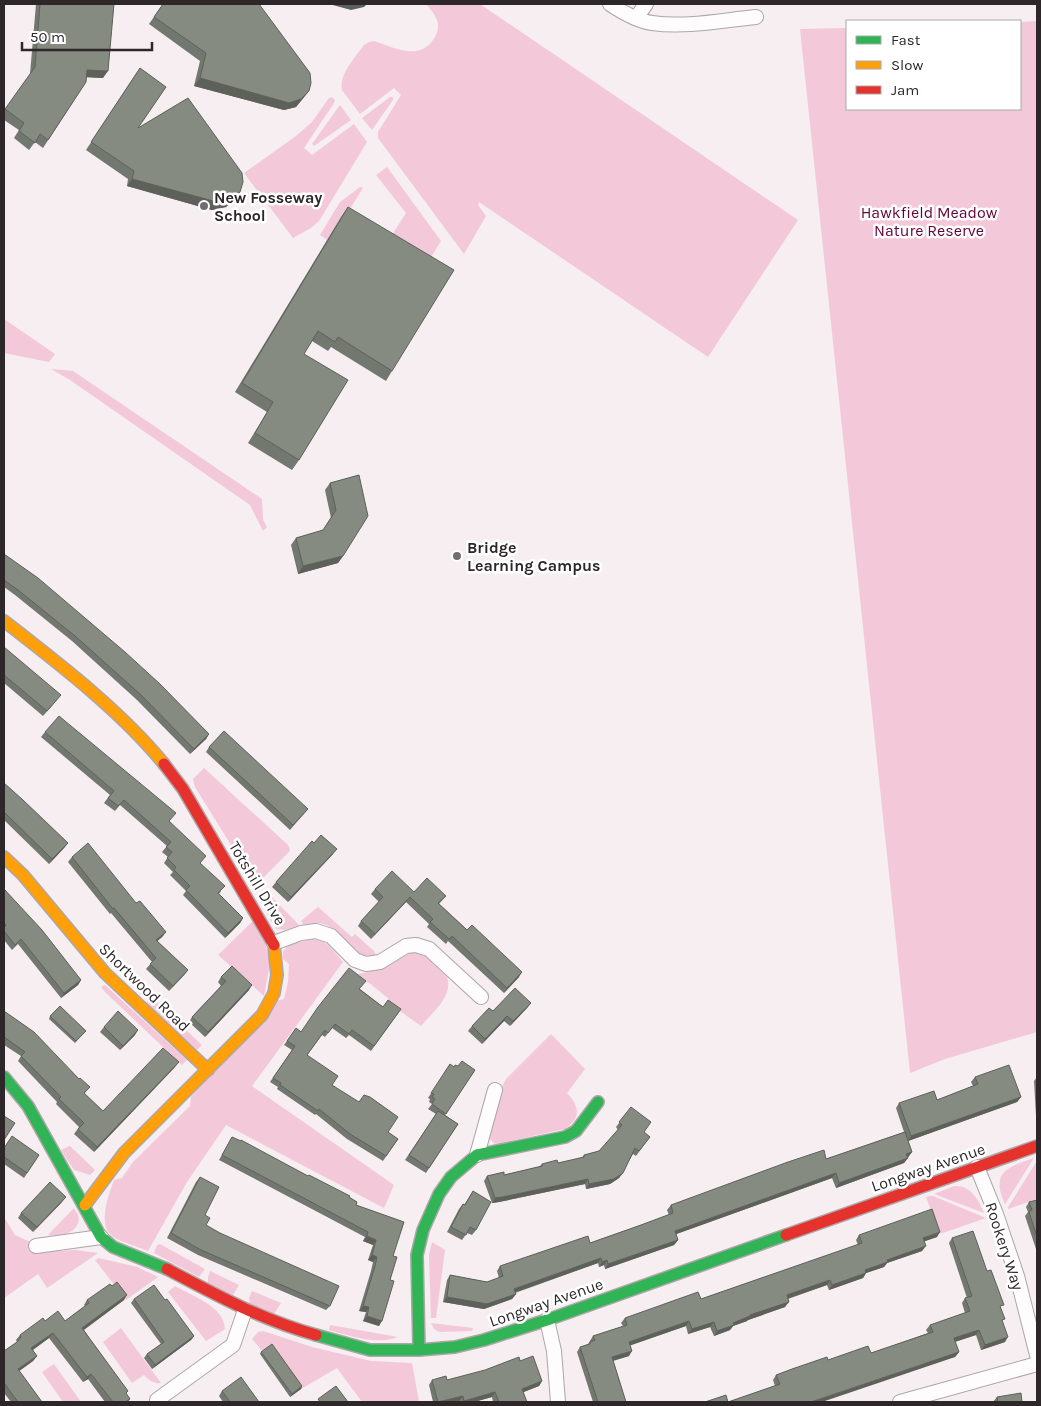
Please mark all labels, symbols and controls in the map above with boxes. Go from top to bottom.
scale bar [22,20,152,52]
legend [846,20,1021,110]
text: 50 m [30,28,65,46]
text: Fast [891,31,921,49]
text: Slow [891,56,923,74]
text: Jam [891,81,919,99]
place label: New Fosseway School [214,188,322,225]
marker: New Fosseway School [198,200,210,212]
park label: Hawkfield Meadow Nature Reserve [861,203,998,240]
place label: Bridge Learning Campus [467,538,600,575]
marker: Bridge Learning Campus [451,550,463,562]
street label: Totshill Drive [225,838,290,929]
street label: Shortwood Road [95,939,194,1036]
street label: Longway Avenue [869,1139,988,1196]
street label: Rookery Way [981,1200,1028,1293]
street label: Longway Avenue [487,1274,606,1331]

